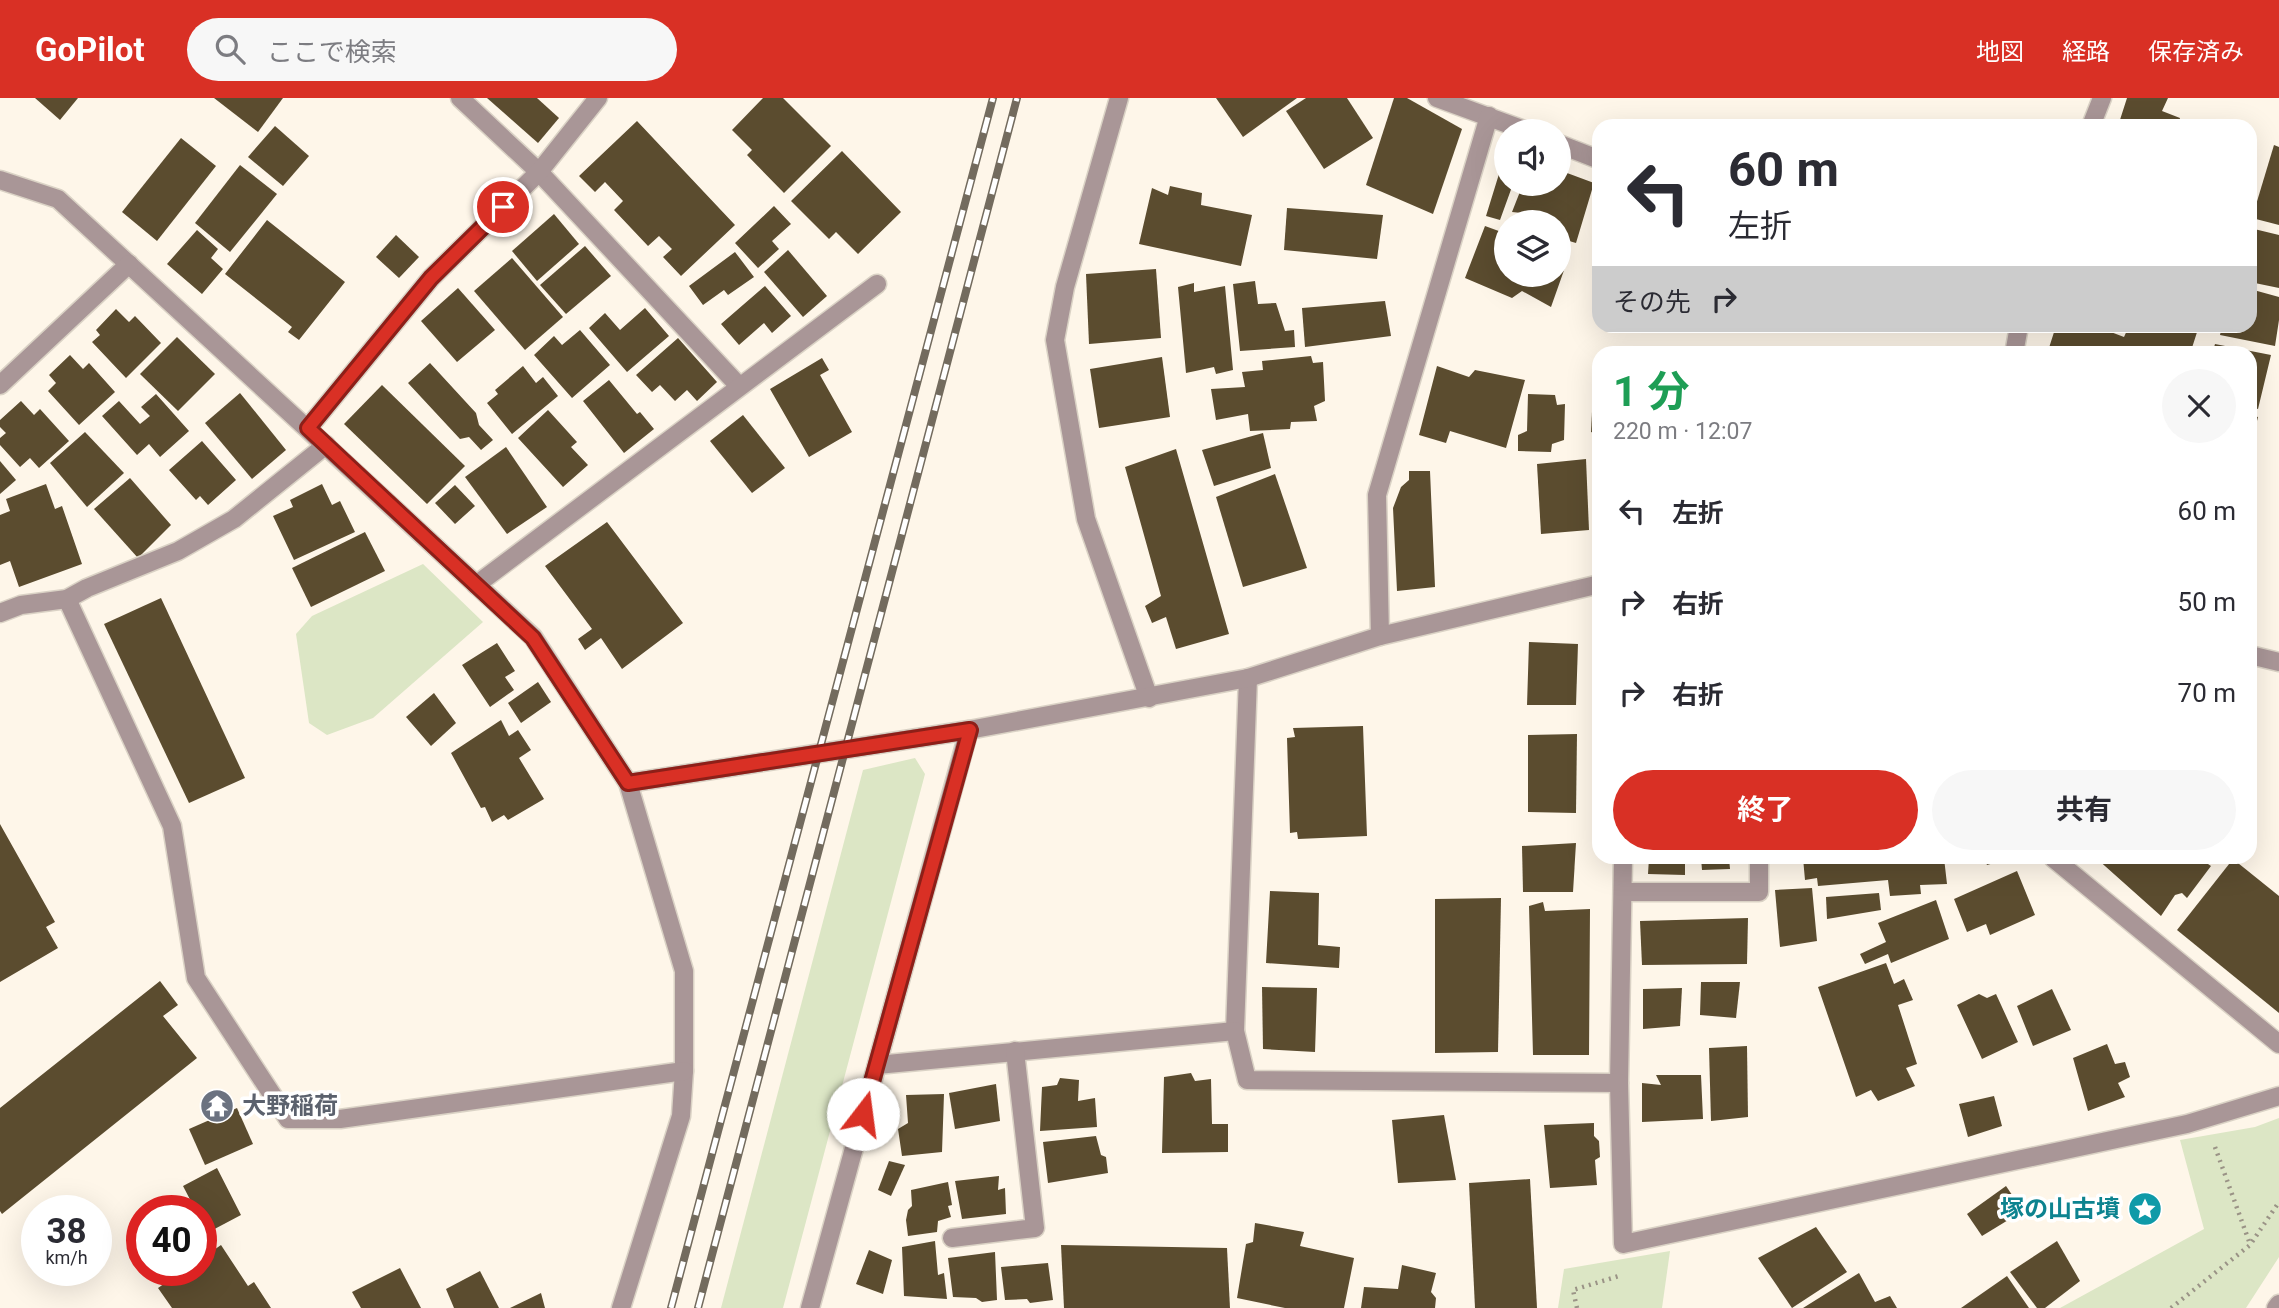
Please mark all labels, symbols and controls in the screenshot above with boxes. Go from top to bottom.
search box [187,18,677,81]
text: GoPilot [35,30,145,69]
icon: search [211,30,249,68]
text: ここで検索 [267,37,397,67]
text: 地図 [1976,38,2024,66]
text: 経路 [2062,38,2110,66]
text: 保存済み [2148,38,2244,66]
map controls [1494,119,1571,287]
button: sound [1494,119,1571,196]
text: 60 m [1728,141,1839,198]
icon: left [1613,147,1704,238]
pin [473,177,533,237]
icon: arrive [484,188,522,226]
text: 左折 [1728,207,1792,245]
button: layers [1494,210,1571,287]
icon: right [1705,280,1743,318]
text: その先 [1613,287,1691,317]
text: 1 分 [1613,367,1690,416]
button: close [2162,369,2236,443]
text: 220 m · 12:07 [1613,418,1752,445]
icon: left [1613,492,1651,530]
text: 60 m [2178,496,2236,526]
text: 左折 [1672,498,1724,528]
icon: right [1613,583,1651,621]
text: 50 m [2178,587,2236,617]
text: 右折 [1672,589,1724,619]
icon: right [1613,674,1651,712]
text: 70 m [2178,678,2236,708]
text: 右折 [1672,680,1724,710]
button: 終了 [1613,770,1918,850]
button: 共有 [1932,770,2236,850]
position arrow [826,1077,900,1151]
temple icon: 大野稲荷 [198,1087,236,1125]
place label: 大野稲荷 [242,1092,338,1120]
place icon: 塚の山古墳 [2126,1190,2164,1228]
speed limit sign: 40 [126,1195,217,1286]
place label: 塚の山古墳 [2000,1195,2120,1223]
text: 38 [46,1211,87,1252]
text: km/h [45,1247,88,1268]

